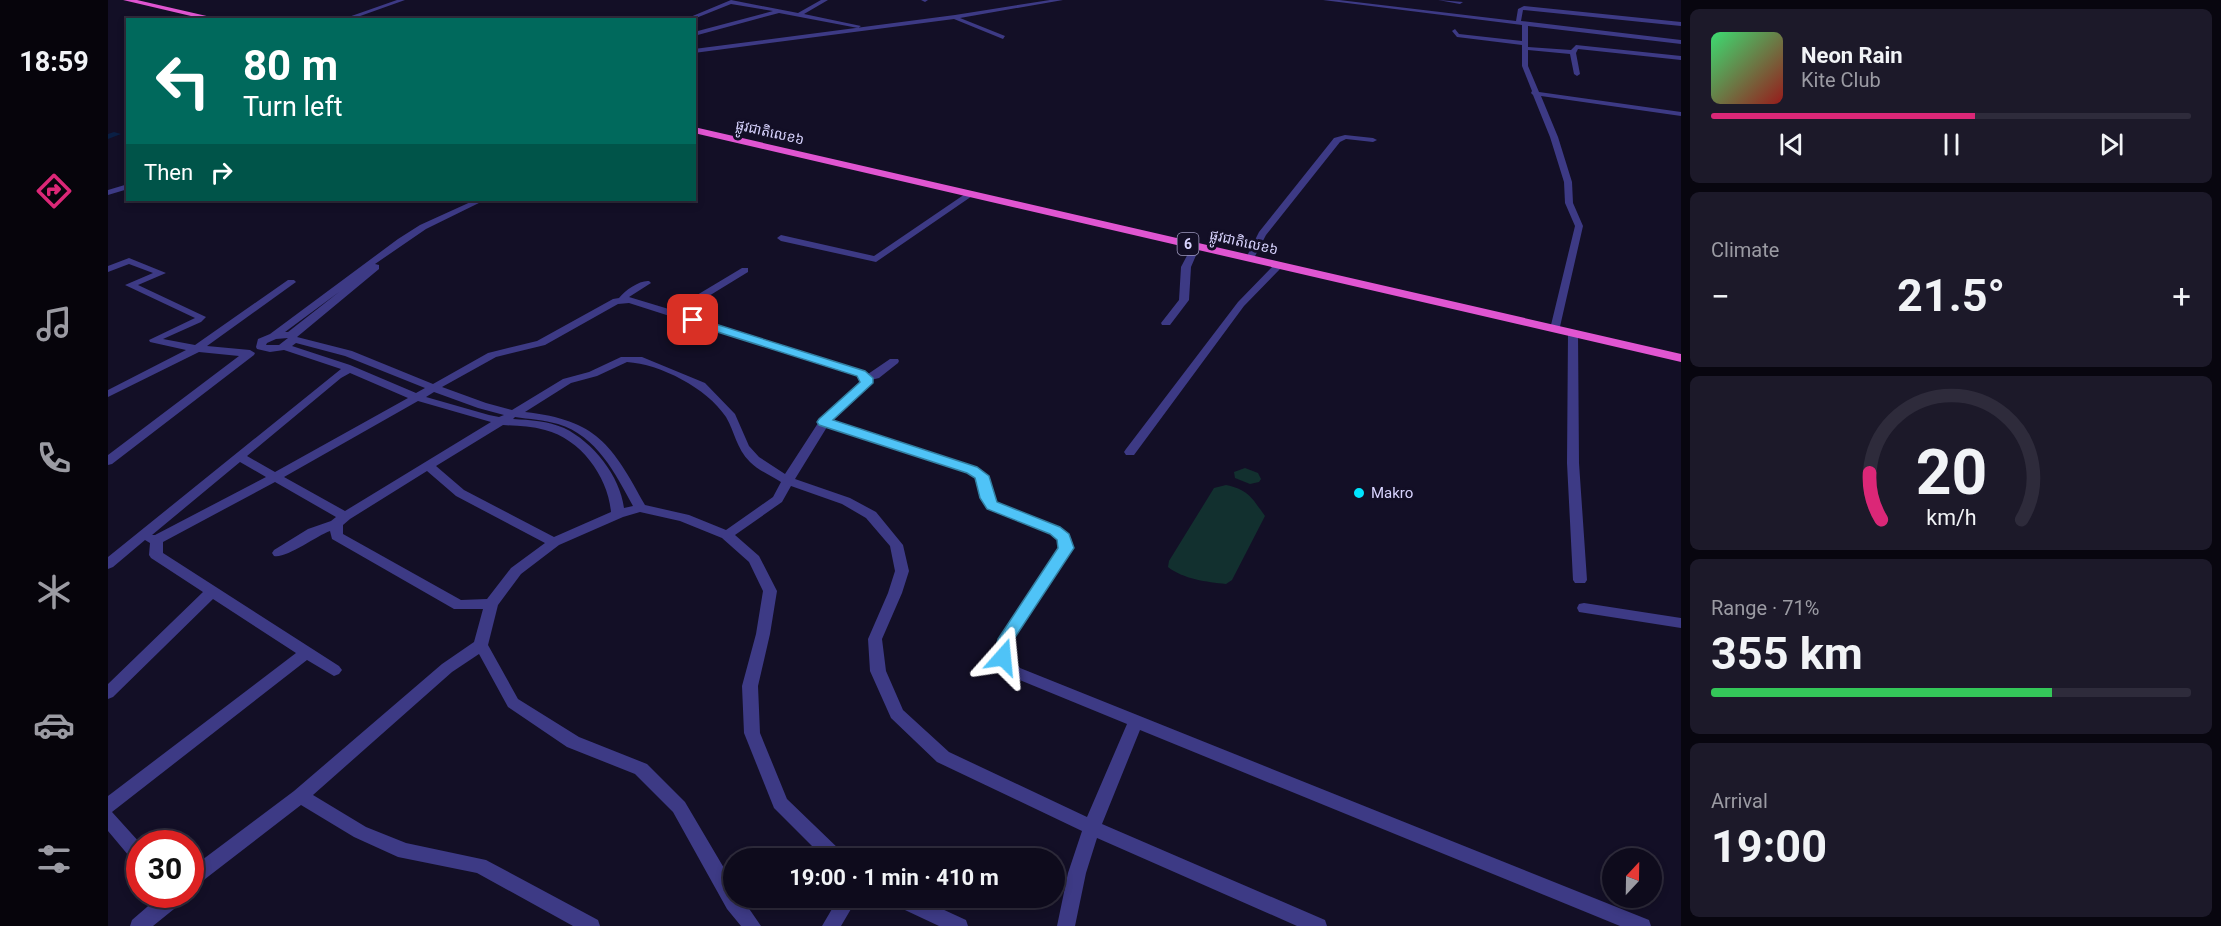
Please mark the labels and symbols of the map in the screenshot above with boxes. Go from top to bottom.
street label: ផ្លូវជាតិលេខ៦ [733,116,806,152]
street label: ផ្លូវជាតិលេខ៦ [1207,226,1280,262]
road number: 6 [1178,233,1198,255]
pin [667,294,718,345]
place label: Makro [1371,484,1413,502]
marker: Makro [1352,486,1366,500]
position arrow [971,625,1035,689]
speed limit sign: 30 [126,830,204,908]
north arrow [1602,848,1662,908]

